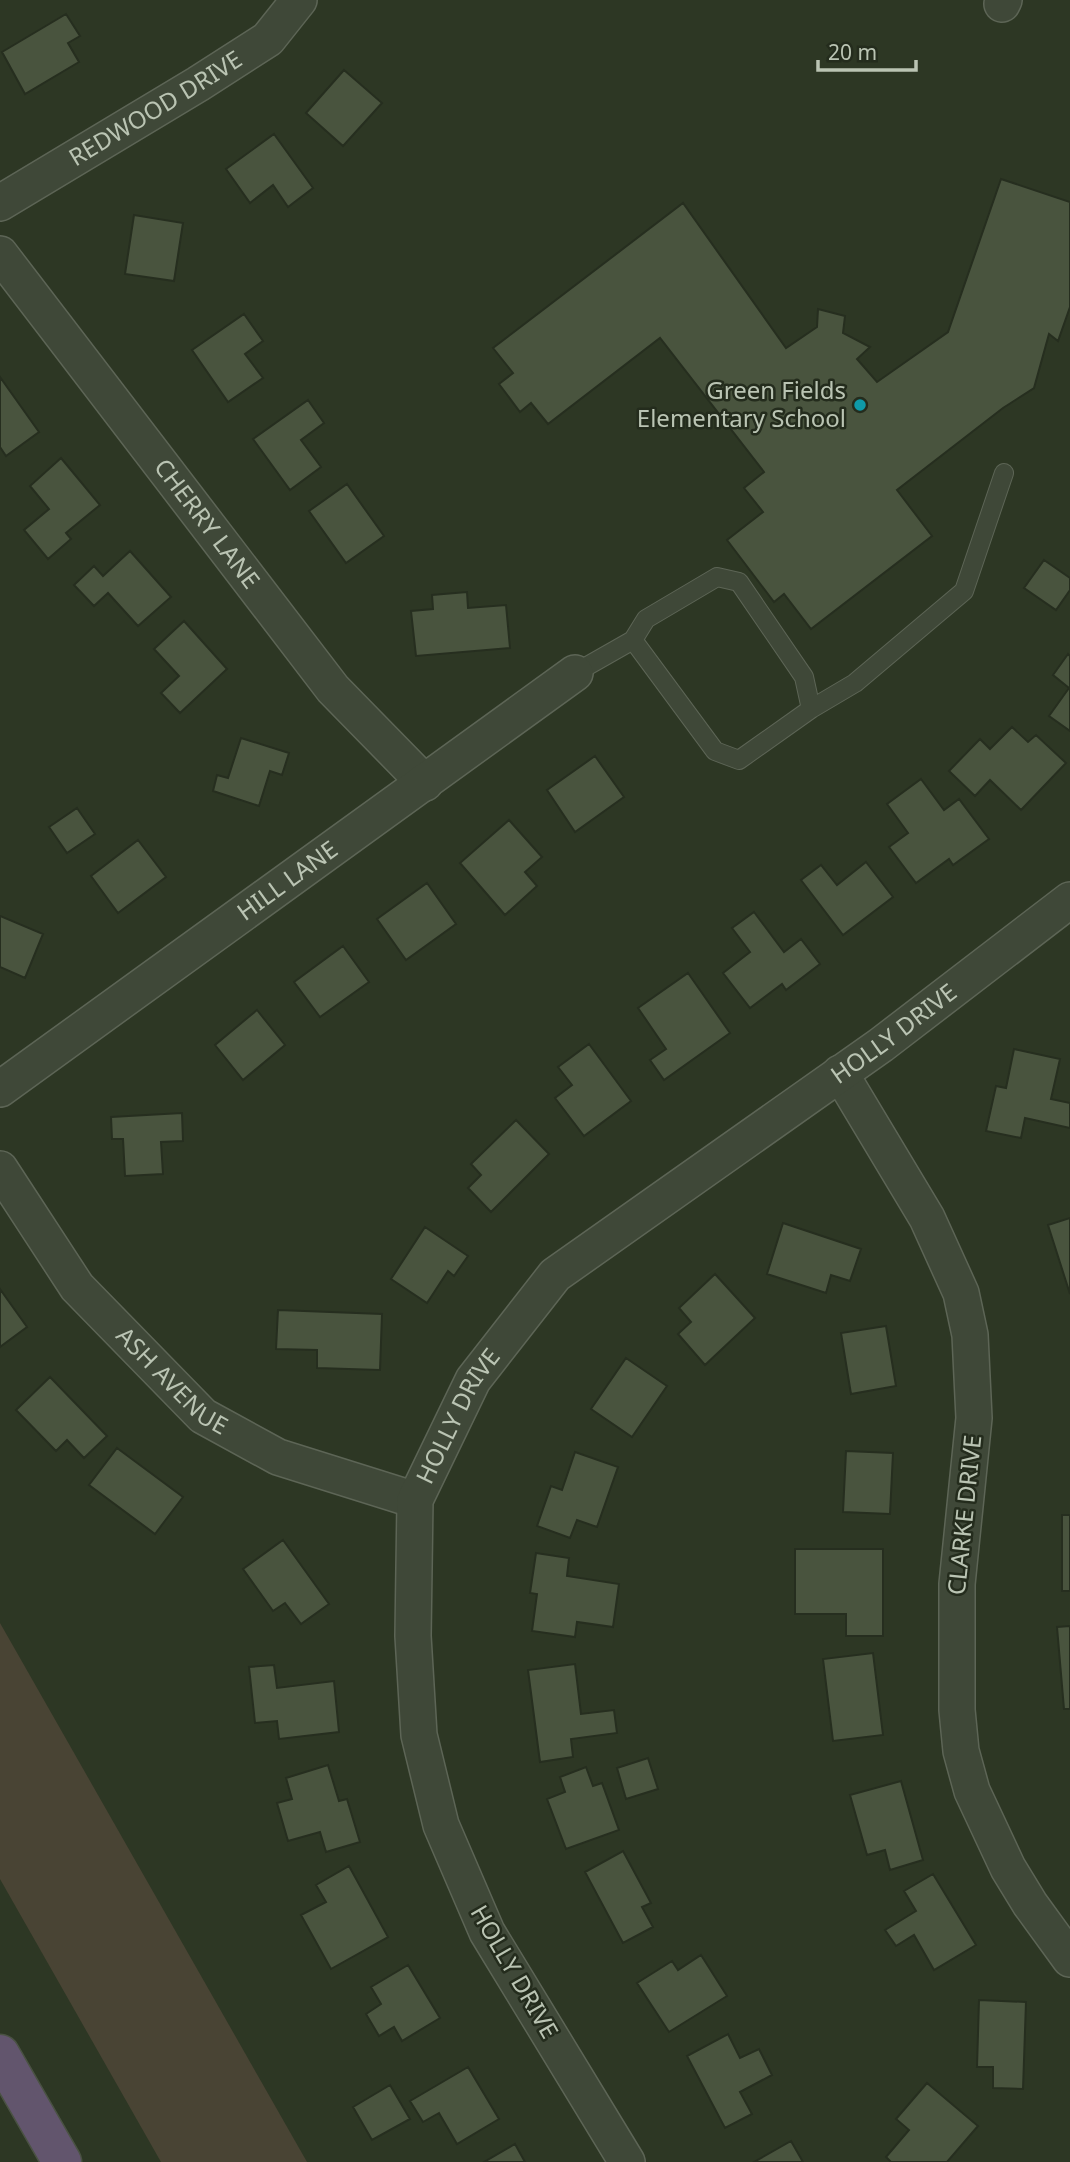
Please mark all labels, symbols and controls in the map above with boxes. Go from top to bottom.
scale bar [818,28,916,72]
text: 20 m [828,38,877,66]
street label: REDWOOD DRIVE [62,42,248,173]
place label: Green Fields Elementary School [637,373,846,434]
marker: Green Fields Elementary School [852,397,868,413]
street label: CHERRY LANE [147,451,268,595]
street label: HILL LANE [230,832,344,927]
street label: HOLLY DRIVE [824,975,963,1090]
street label: ASH AVENUE [110,1319,234,1441]
street label: HOLLY DRIVE [407,1341,507,1489]
street label: CLARKE DRIVE [939,1433,988,1597]
street label: HOLLY DRIVE [464,1898,567,2044]

